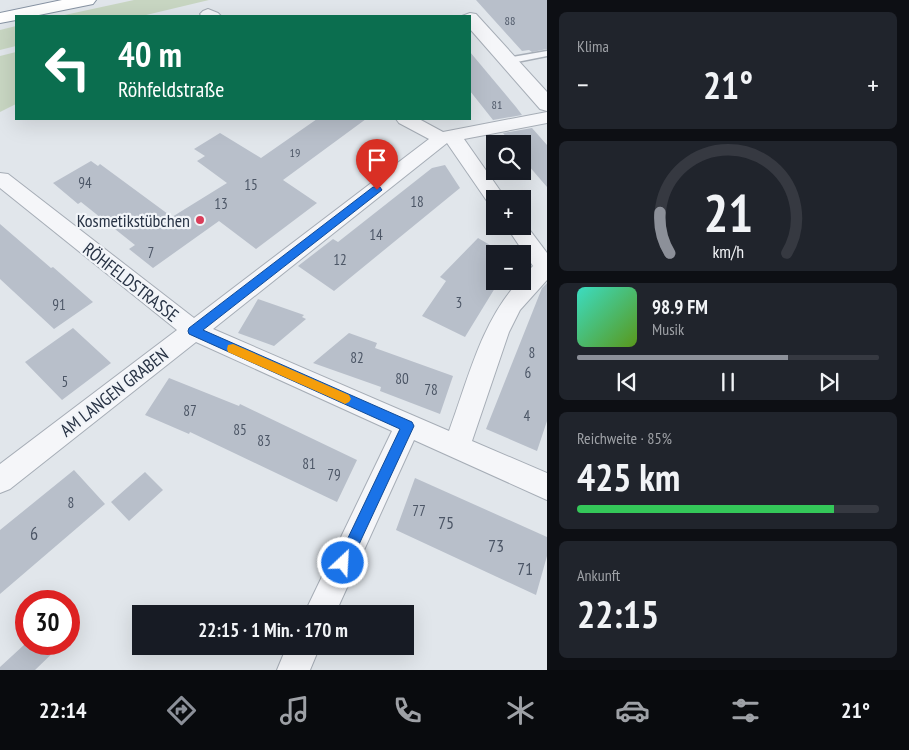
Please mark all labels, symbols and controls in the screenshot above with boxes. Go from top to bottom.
house number: 88 [505,13,515,28]
text: 40 m [118,31,182,77]
icon: left [35,35,100,100]
text: Klima [577,36,609,56]
text: 21° [703,60,753,109]
text: − [577,66,589,103]
text: + [867,66,879,103]
text: Röhfeldstraße [118,75,224,103]
house number: 81 [492,97,502,112]
map controls [486,135,531,290]
button: search [486,135,531,180]
pin [356,139,398,190]
house number: 19 [290,145,300,160]
icon: arrive [363,146,391,174]
house number: 94 [78,173,92,192]
house number: 15 [244,175,258,194]
text: 21 [703,179,753,246]
button: + [486,190,531,235]
house number: 18 [410,192,424,211]
house number: 13 [214,194,228,213]
place label: Kosmetikstübchen [77,209,190,232]
marker: Kosmetikstübchen [194,214,206,226]
house number: 14 [369,225,383,244]
street label: RÖHFELDSTRASSE [78,237,184,327]
text: km/h [712,240,744,263]
house number: 7 [148,243,154,262]
button: − [486,245,531,290]
house number: 12 [333,250,347,269]
house number: 3 [456,293,462,312]
house number: 91 [52,295,66,314]
text: 98.9 FM [652,295,708,319]
text: Musik [652,319,684,339]
street label: AM LANGEN GRABEN [55,343,173,441]
house number: 8 [529,343,535,362]
house number: 82 [350,348,364,367]
house number: 6 [525,363,532,382]
icon: previous [613,368,641,396]
icon: pause [714,368,742,396]
icon: next [815,368,843,396]
house number: 80 [395,369,409,388]
house number: 5 [62,372,68,391]
house number: 78 [424,380,438,399]
house number: 87 [183,401,197,420]
house number: 4 [524,406,531,425]
house number: 85 [233,420,247,439]
text: Reichweite · 85% [577,428,672,448]
house number: 83 [257,431,271,450]
text: 425 km [577,452,680,501]
house number: 81 [302,454,316,473]
house number: 79 [327,465,341,484]
house number: 8 [68,493,74,512]
house number: 77 [412,501,426,520]
house number: 75 [438,511,454,534]
house number: 6 [30,522,38,545]
house number: 73 [488,534,504,557]
position arrow [316,536,368,588]
house number: 71 [517,557,533,580]
text: Ankunft [577,565,620,585]
text: 22:15 [577,589,659,638]
speed limit sign: 30 [15,590,80,655]
text: 22:15 · 1 Min. · 170 m [198,618,348,642]
icon: directions [164,693,199,728]
icon: music [277,693,312,728]
icon: phone [390,693,425,728]
icon: climate [503,693,538,728]
icon: car [615,693,650,728]
icon: filters [728,693,763,728]
text: 22:14 [39,696,86,724]
text: 21° [841,696,870,724]

